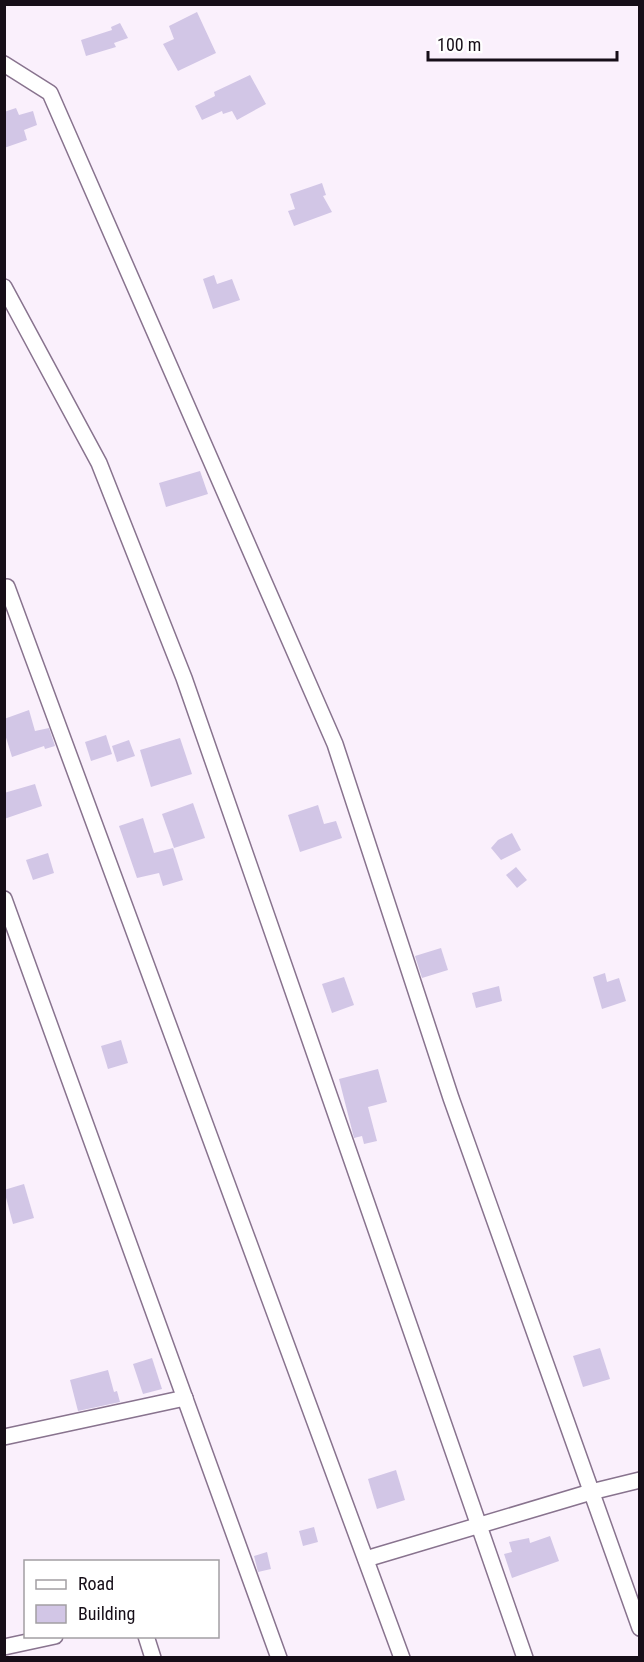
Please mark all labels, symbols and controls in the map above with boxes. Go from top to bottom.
scale bar [428,24,617,62]
text: 100 m [437,34,481,55]
legend [24,1560,219,1638]
text: Road [78,1573,114,1594]
text: Building [78,1603,135,1624]

